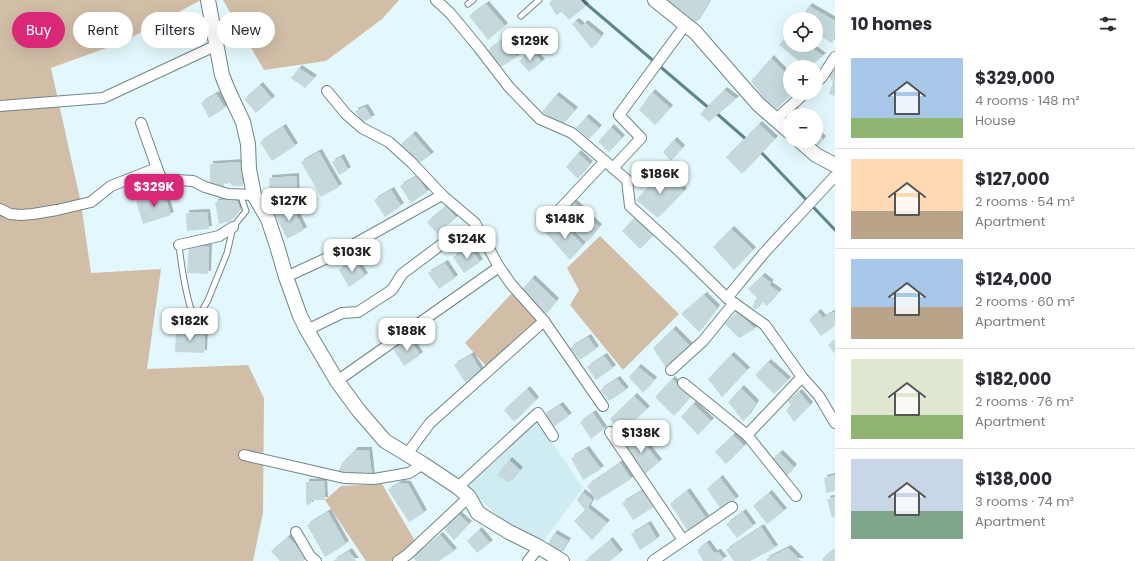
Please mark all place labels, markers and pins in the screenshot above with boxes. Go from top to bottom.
pin: $129K [502,28,558,62]
pin: $186K [632,161,688,195]
pin: $329K [126,174,182,208]
pin: $127K [261,188,317,222]
pin: $148K [537,206,593,240]
pin: $124K [439,226,495,260]
pin: $103K [324,239,380,273]
pin: $182K [162,308,218,342]
pin: $188K [379,318,435,352]
pin: $138K [613,420,669,454]

